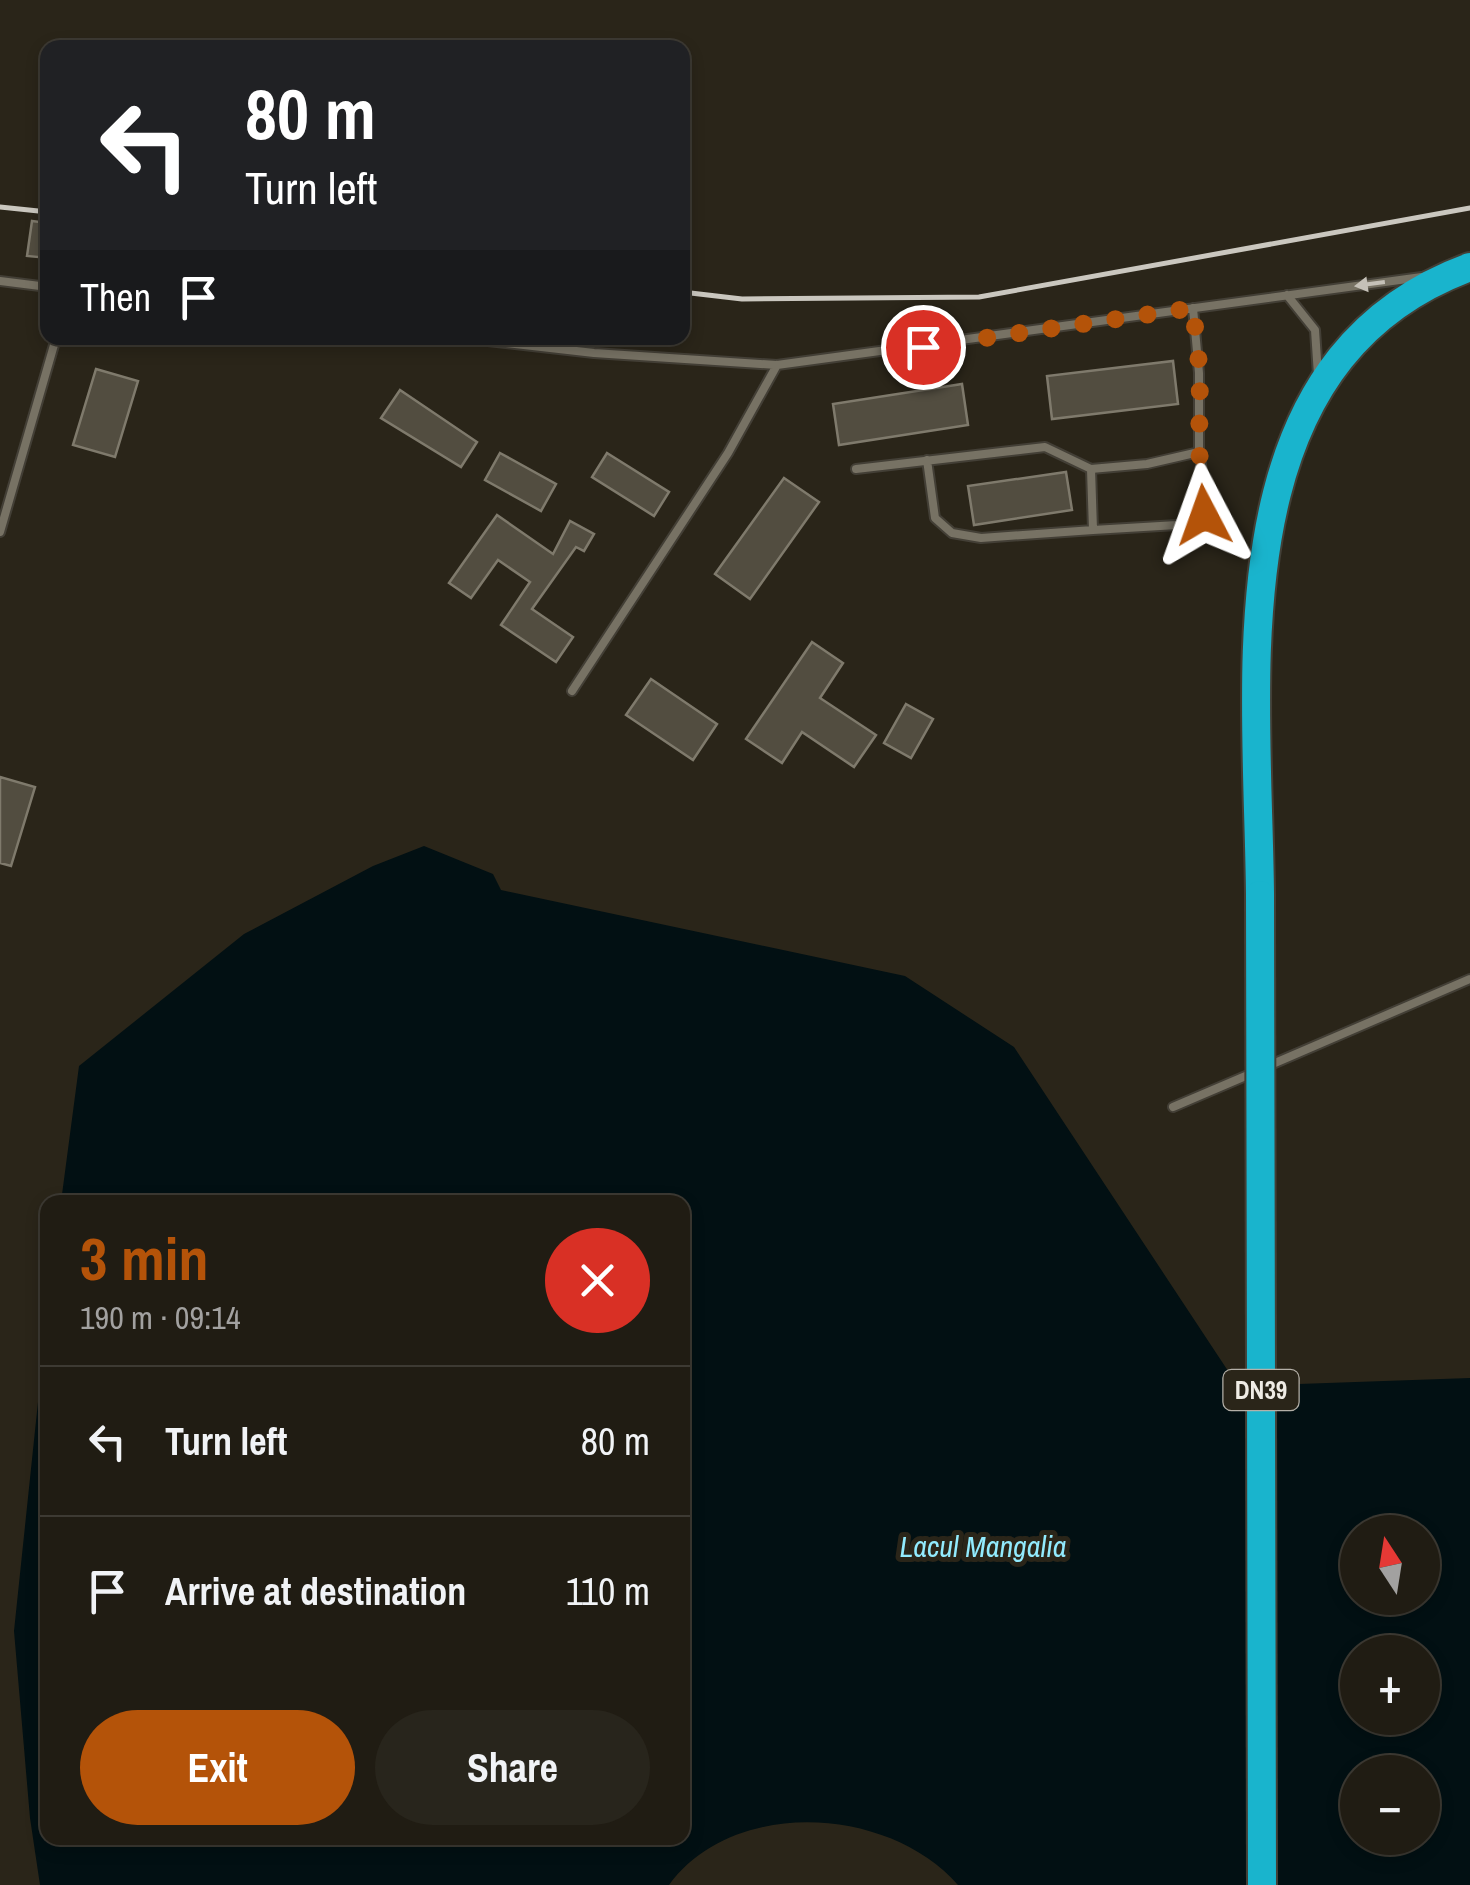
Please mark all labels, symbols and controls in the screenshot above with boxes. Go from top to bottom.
text: 80 m [245,67,376,161]
icon: left [80,80,210,210]
text: Turn left [245,157,377,218]
icon: arrive [171,270,226,325]
text: Then [80,272,151,323]
one-way arrow [1354,276,1386,292]
pin [881,305,966,390]
icon: arrive [896,320,951,375]
position arrow [1152,463,1256,567]
text: 3 min [80,1218,209,1299]
button: close [545,1228,650,1333]
text: 190 m · 09:14 [80,1296,240,1339]
road number: DN39 [1224,1370,1298,1410]
icon: left [80,1414,135,1469]
text: Turn left [165,1416,287,1467]
text: 80 m [581,1416,650,1467]
north arrow [1340,1515,1440,1615]
map controls [1340,1515,1440,1855]
water label: Lacul Mangalia [900,1526,1066,1566]
icon: arrive [80,1564,135,1619]
text: Arrive at destination [165,1566,466,1617]
text: 110 m [566,1566,650,1617]
button: + [1340,1635,1440,1735]
button: Exit [80,1710,355,1825]
button: Share [375,1710,650,1825]
button: − [1340,1755,1440,1855]

